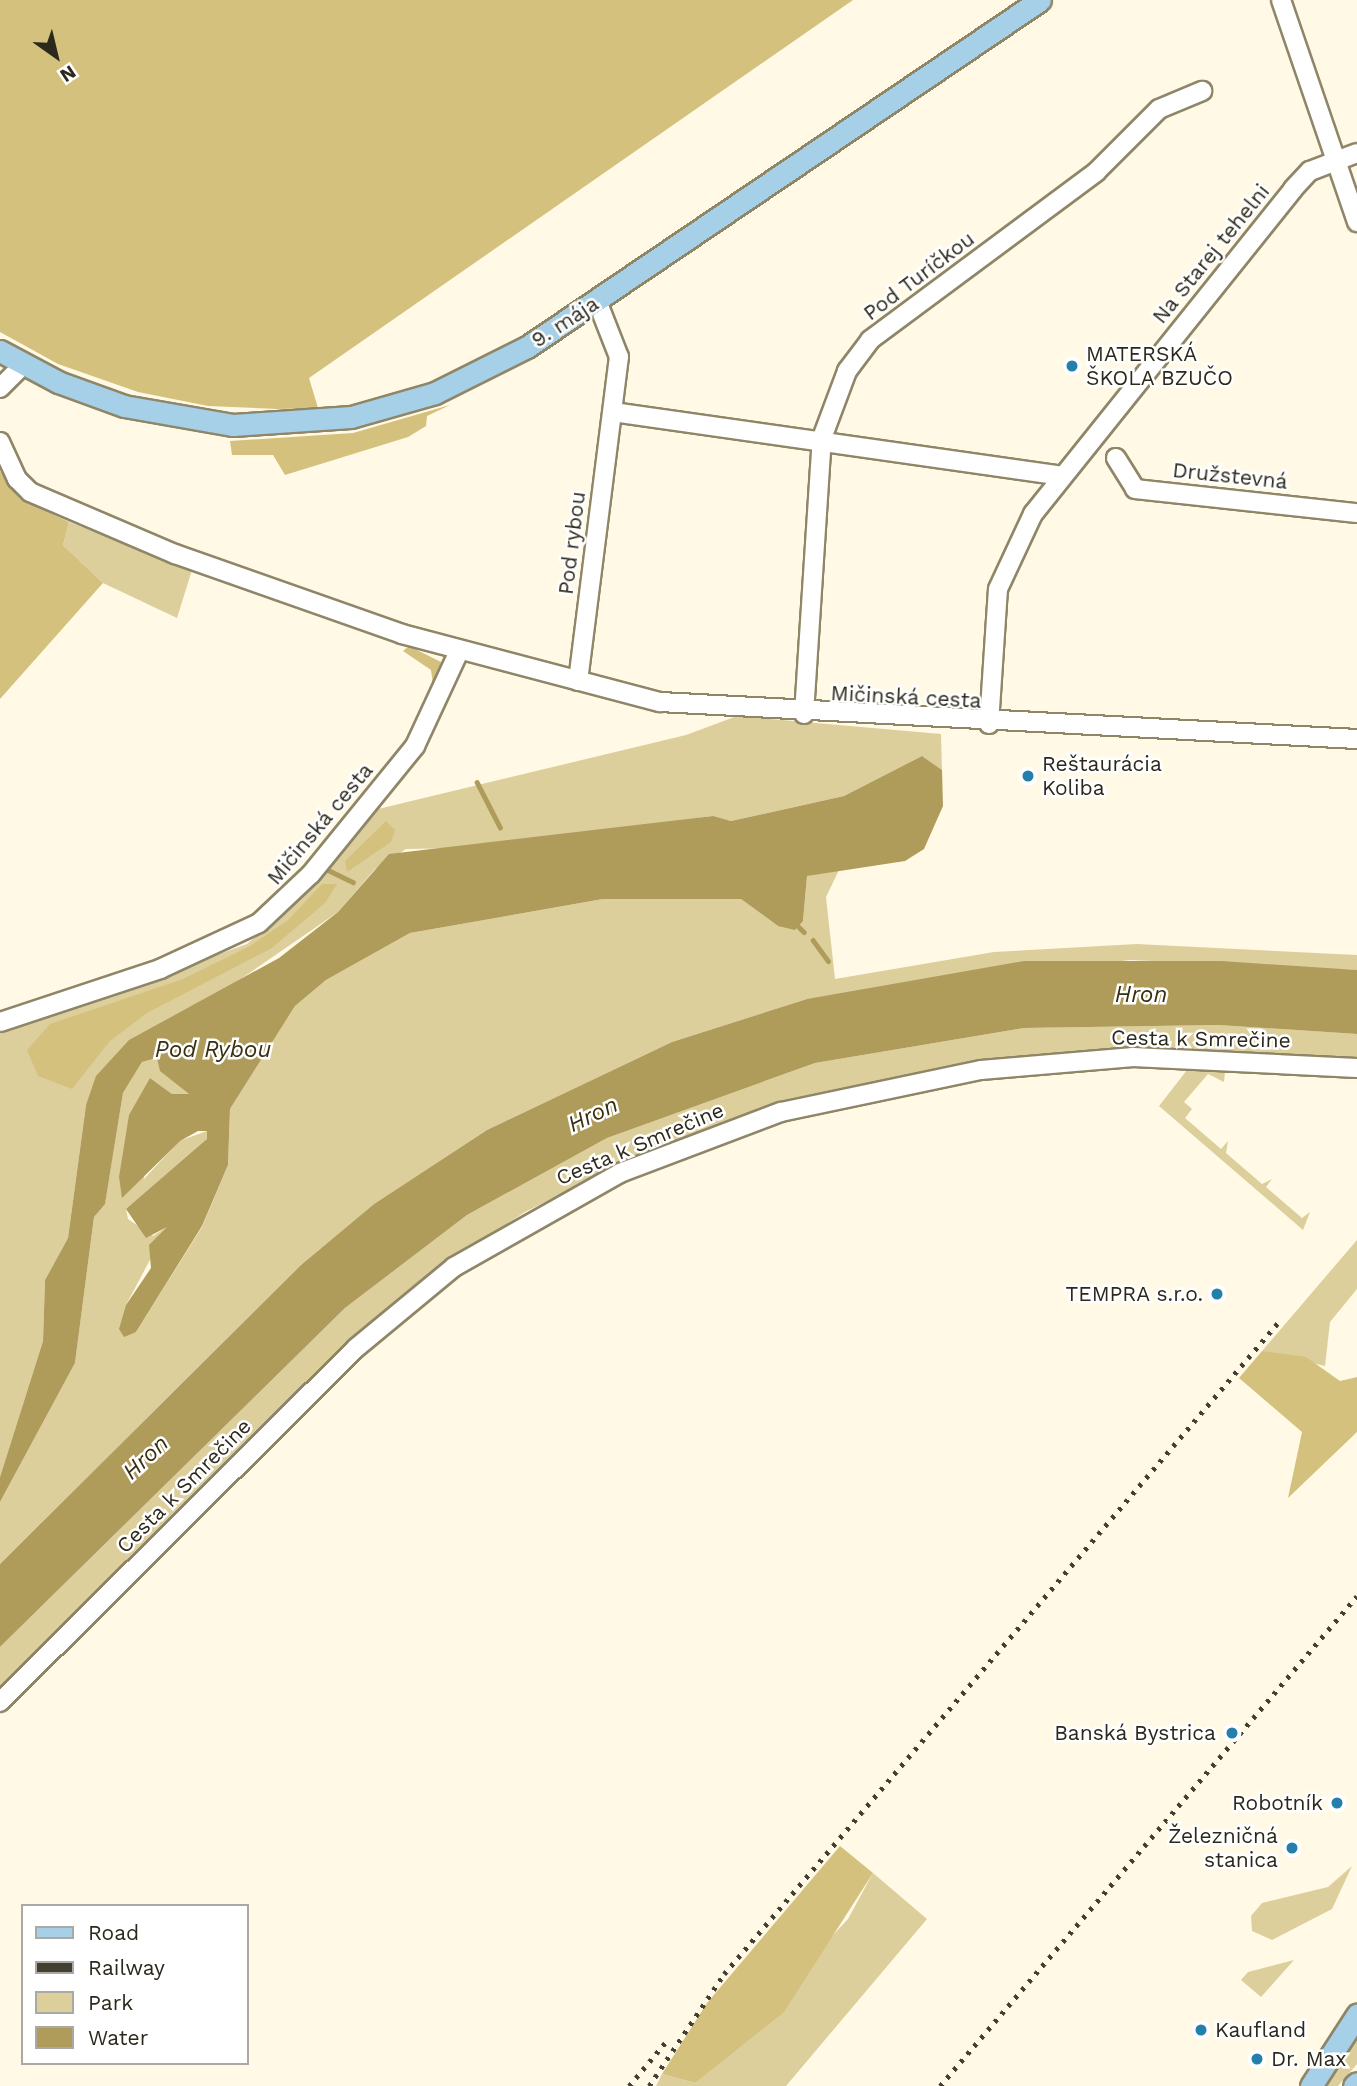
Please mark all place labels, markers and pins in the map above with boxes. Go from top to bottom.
place label: MATERSKÁ ŠKOLA BZUČO [1086,341,1234,391]
marker: MATERSKÁ ŠKOLA BZUČO [1064,358,1080,374]
place label: Reštaurácia Koliba [1042,751,1162,801]
marker: Reštaurácia Koliba [1020,768,1036,784]
place label: TEMPRA s.r.o. [1065,1281,1203,1307]
marker: TEMPRA s.r.o. [1209,1286,1225,1302]
place label: Banská Bystrica [1054,1720,1216,1746]
marker: Banská Bystrica [1222,1723,1242,1743]
place label: Robotník [1232,1790,1323,1816]
marker: Robotník [1329,1795,1345,1811]
place label: Železničná stanica [1168,1823,1278,1873]
marker: Železničná stanica [1284,1840,1300,1856]
place label: Kaufland [1215,2017,1306,2043]
marker: Kaufland [1193,2022,1209,2038]
place label: Dr. Max [1271,2046,1347,2072]
marker: Dr. Max [1249,2051,1265,2067]

